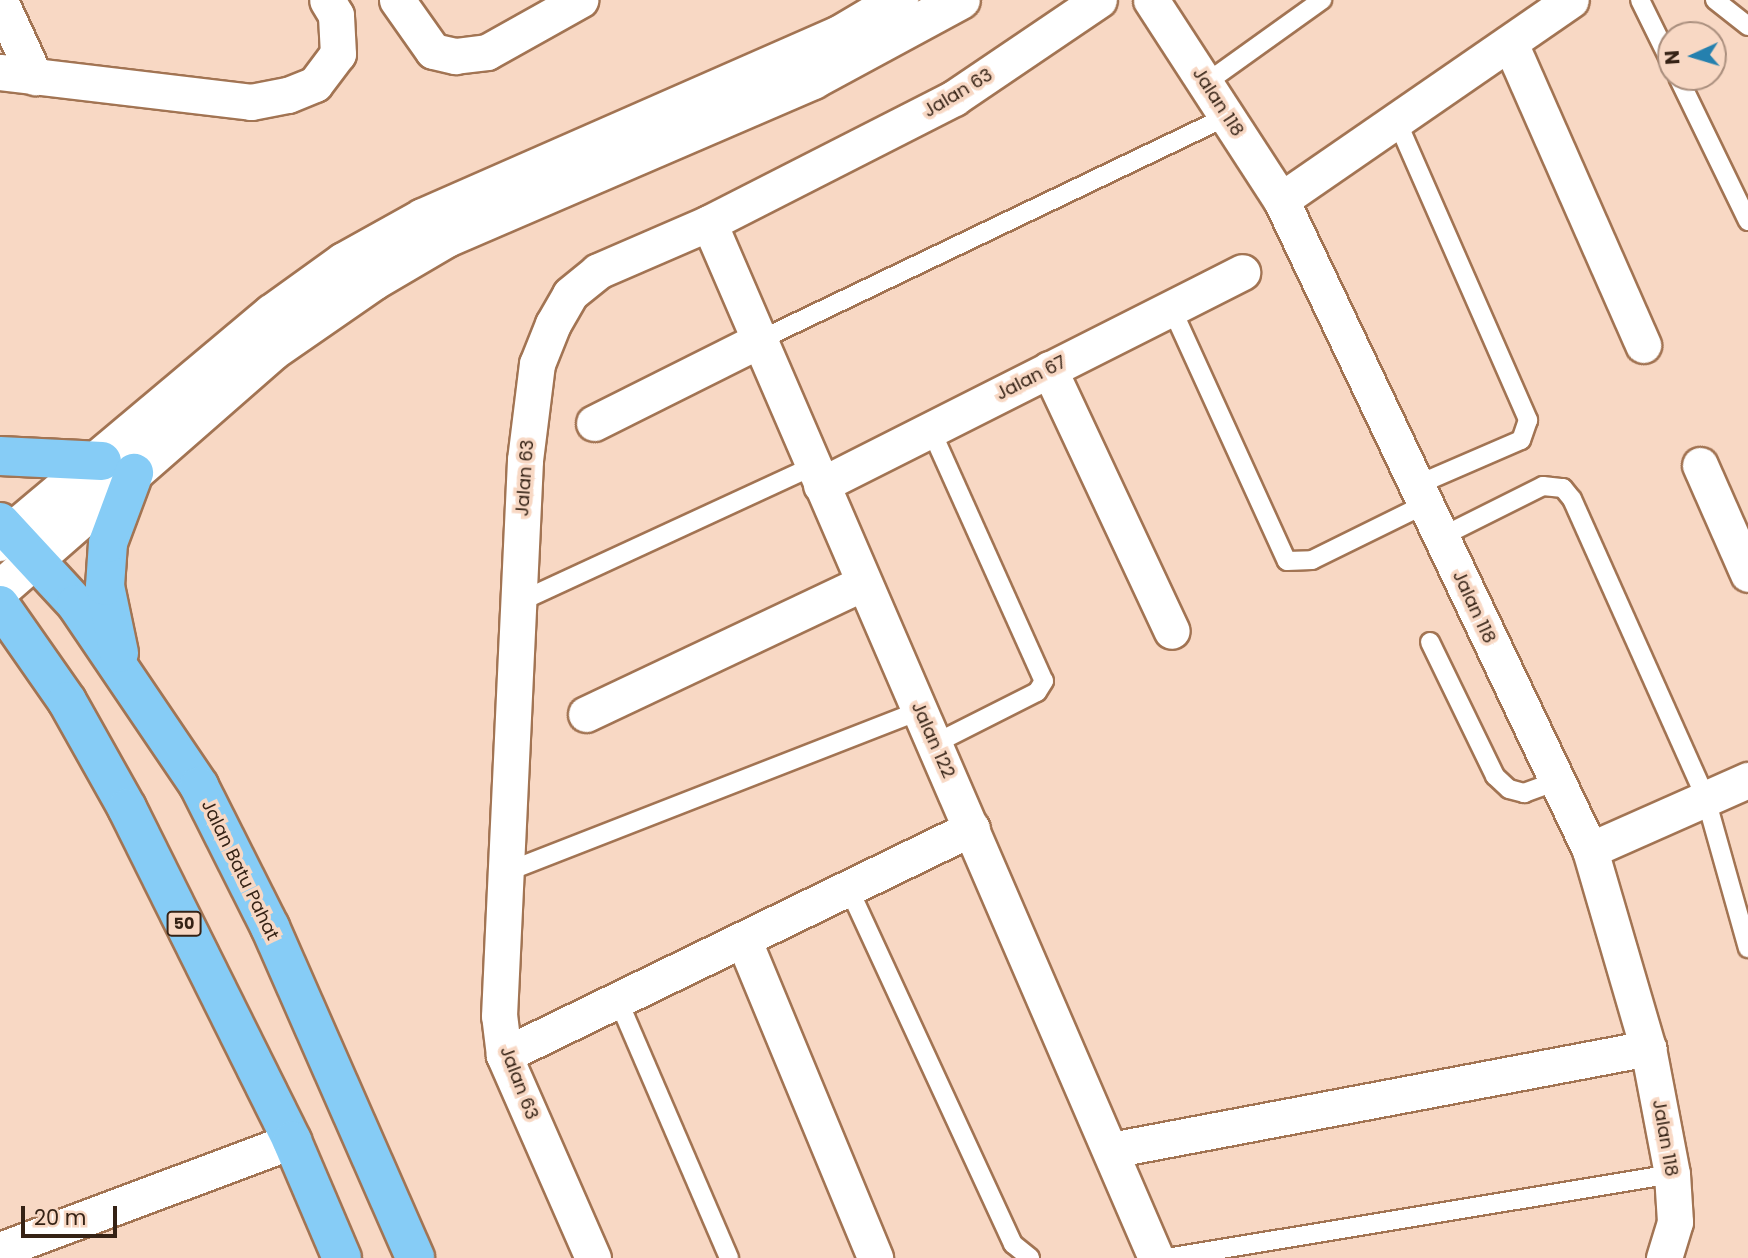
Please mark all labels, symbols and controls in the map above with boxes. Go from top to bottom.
north arrow [1657,21,1727,91]
text: N [1659,49,1687,65]
street label: Jalan 63 [920,64,996,122]
street label: Jalan 118 [1188,64,1248,140]
street label: Jalan 67 [992,351,1070,405]
street label: Jalan 63 [512,439,538,517]
street label: Jalan 118 [1448,567,1500,647]
street label: Jalan 122 [907,699,959,781]
street label: Jalan Batu Pahat [197,796,283,944]
road number: 50 [166,912,202,936]
street label: Jalan 63 [495,1043,543,1123]
street label: Jalan 118 [1648,1098,1682,1178]
scale bar [24,1192,121,1236]
text: 20 m [34,1203,87,1232]

